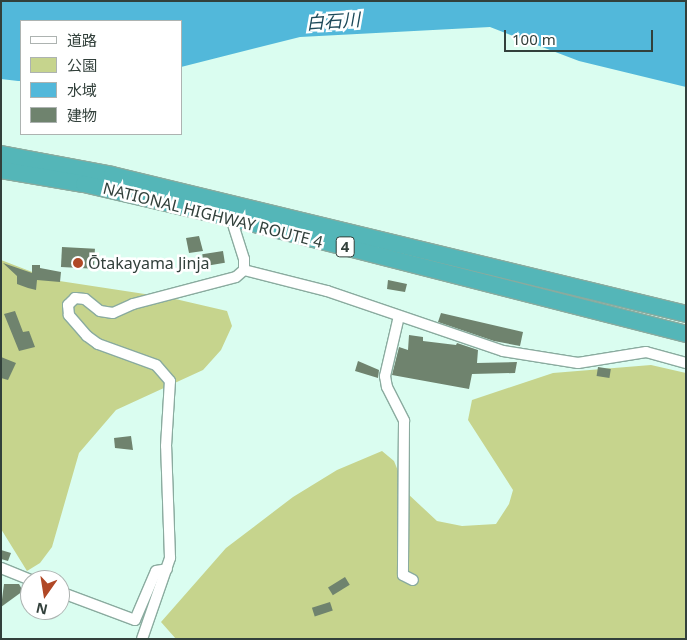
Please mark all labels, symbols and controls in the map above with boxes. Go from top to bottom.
water label: 白石川 [305,8,361,34]
legend [20,20,182,135]
scale bar [507,20,656,52]
text: 100 m [512,29,556,49]
text: 道路 [67,30,97,50]
text: 公園 [67,55,97,75]
text: 水域 [67,80,97,100]
text: 建物 [67,105,97,125]
street label: NATIONAL HIGHWAY ROUTE 4 [101,178,325,252]
road number: 4 [335,234,355,260]
place label: Ōtakayama Jinja [88,253,209,273]
marker: Ōtakayama Jinja [72,257,84,269]
north arrow [20,570,70,620]
text: N [34,599,49,620]

